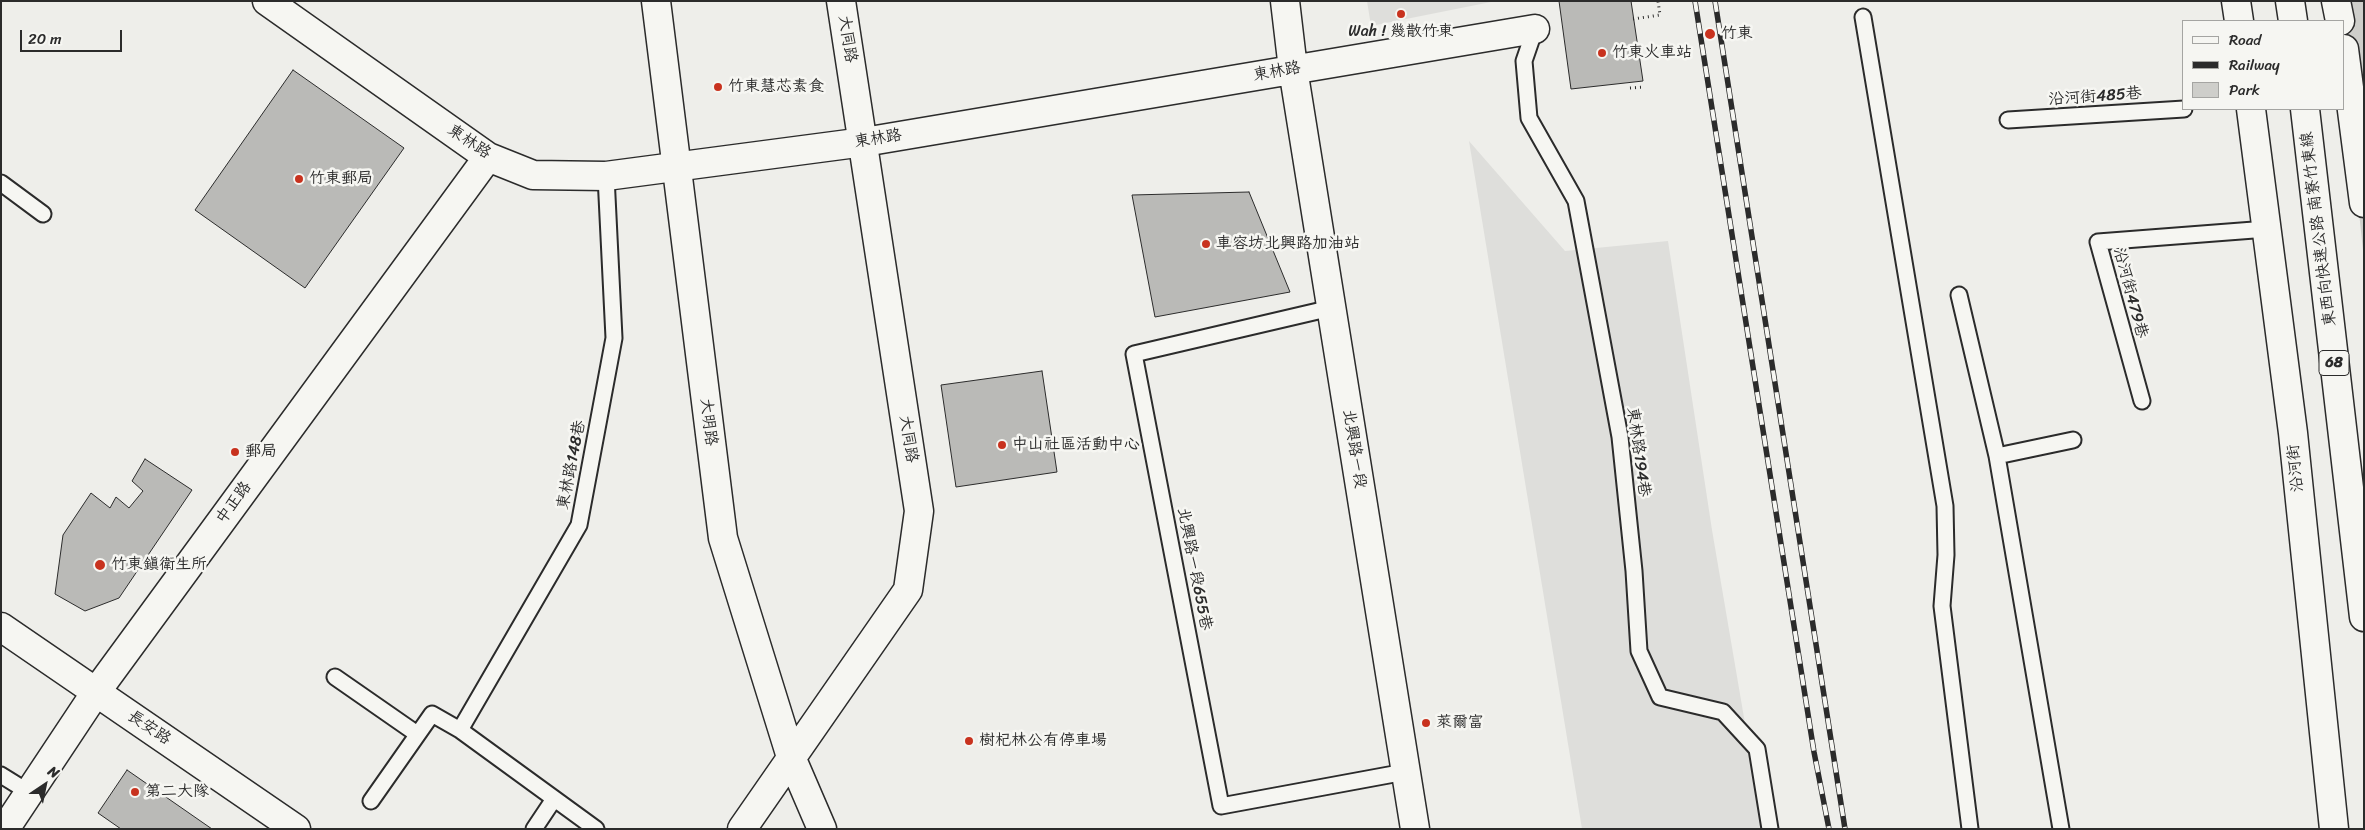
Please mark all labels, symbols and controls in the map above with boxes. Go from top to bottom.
marker: Wah ! 幾散竹東 [1395,8,1407,20]
street label: 大同路 [834,14,860,64]
scale bar [22,20,125,52]
legend [2182,20,2345,110]
place label: Wah ! 幾散竹東 [1348,22,1454,42]
place label: 竹東 [1721,24,1753,44]
text: 20 m [28,26,62,52]
marker: 竹東 [1703,27,1717,41]
text: Road [2229,27,2261,53]
place label: 竹東火車站 [1612,43,1692,63]
marker: 竹東火車站 [1596,47,1608,59]
text: Railway [2229,52,2280,78]
street label: 東林路 [1252,58,1302,86]
place label: 竹東慧芯素食 [728,77,824,97]
text: Park [2229,77,2260,103]
marker: 竹東慧芯素食 [712,81,724,93]
street label: 沿河街485巷 [2048,84,2142,110]
street label: 東林路 [444,121,494,163]
street label: 東林路 [853,126,903,152]
street label: 東西向快速公路 南寮竹東線 [2298,130,2340,328]
place label: 竹東郵局 [309,169,373,189]
marker: 竹東郵局 [293,173,305,185]
place label: 車容坊北興路加油站 [1216,234,1360,254]
marker: 車容坊北興路加油站 [1200,238,1212,250]
street label: 沿河街479巷 [2109,246,2151,340]
road number: 68 [2319,350,2349,376]
street label: 大明路 [696,397,720,447]
street label: 東林路194巷 [1622,406,1654,498]
street label: 北興路ㄧ段 [1338,408,1370,490]
street label: 大同路 [895,414,921,464]
street label: 東林路148巷 [554,419,590,511]
place label: 中山社區活動中心 [1012,435,1140,455]
marker: 中山社區活動中心 [996,439,1008,451]
place label: 郵局 [245,442,277,462]
street label: 沿河街 [2284,443,2308,493]
marker: 郵局 [229,446,241,458]
street label: 中正路 [212,478,256,528]
street label: 北興路ㄧ段655巷 [1173,506,1215,632]
place label: 竹東鎮衛生所 [111,555,207,575]
marker: 竹東鎮衛生所 [93,558,107,572]
street label: 長安路 [124,707,174,749]
place label: 萊爾富 [1436,713,1484,733]
marker: 萊爾富 [1420,717,1432,729]
place label: 樹杞林公有停車場 [979,731,1107,751]
marker: 樹杞林公有停車場 [963,735,975,747]
text: N [43,759,65,785]
north arrow [20,760,70,810]
place label: 第二大隊 [145,782,209,802]
marker: 第二大隊 [129,786,141,798]

